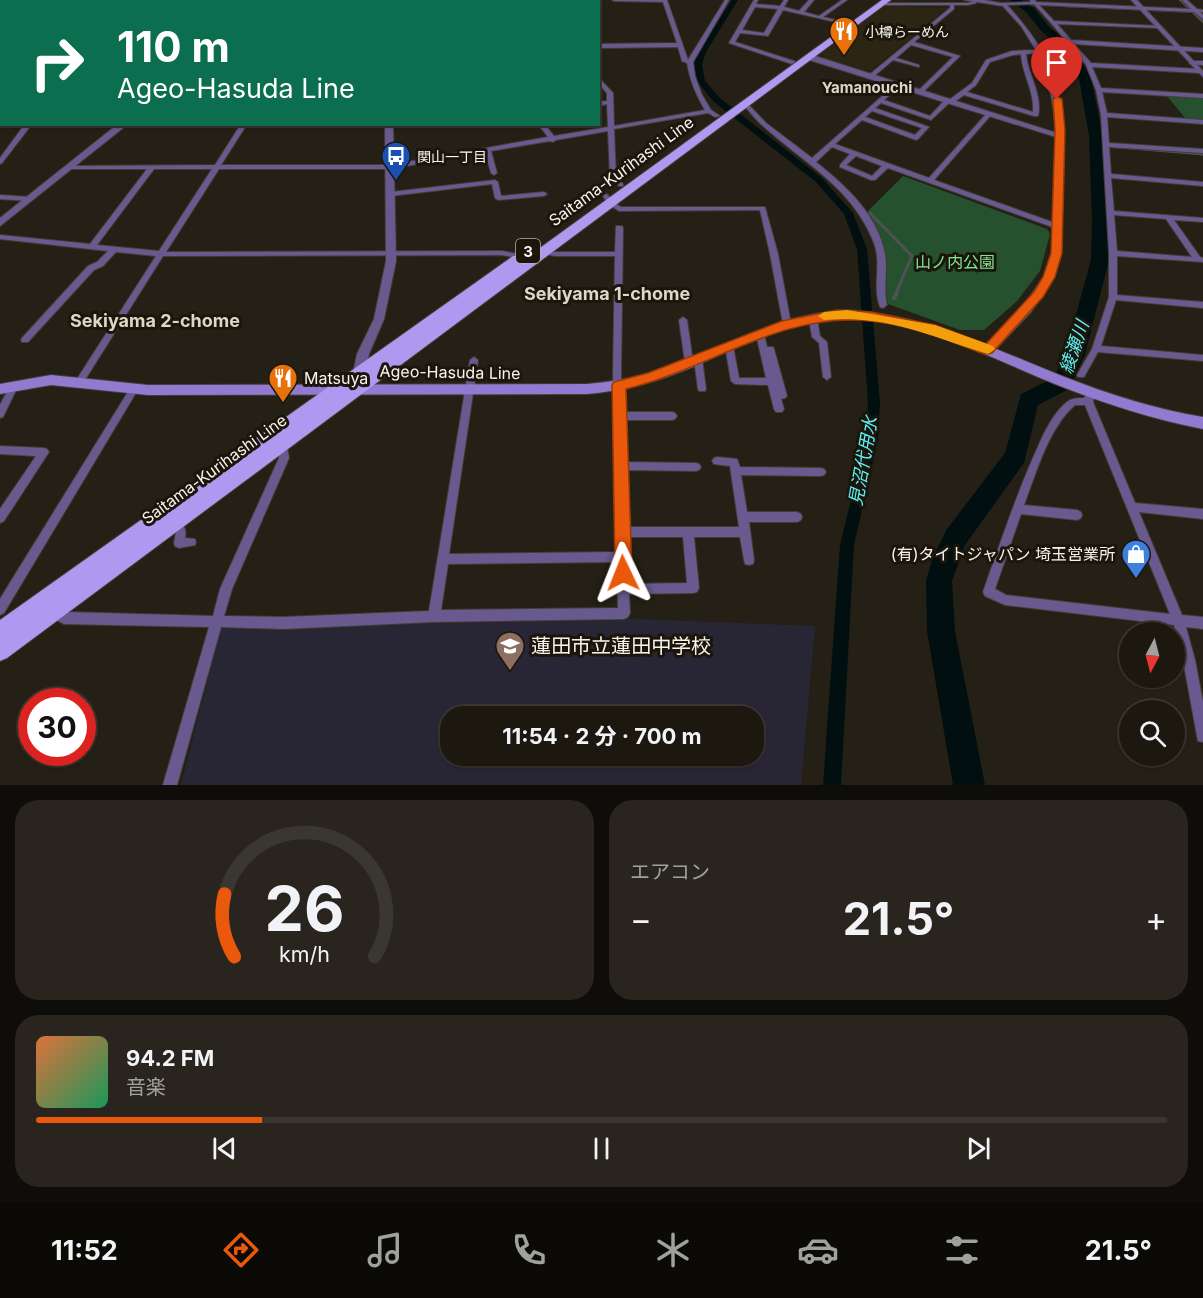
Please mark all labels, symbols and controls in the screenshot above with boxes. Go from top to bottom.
restaurant icon: 小樽らーめん [828,15,860,57]
text: 110 m [117,21,230,72]
place label: 小樽らーめん [865,23,949,40]
icon: right [18,24,96,102]
pin [1031,37,1082,99]
icon: arrive [1040,46,1073,79]
text: Ageo-Hasuda Line [117,72,355,105]
district label: Yamanouchi [822,78,912,97]
street label: Saitama-Kurihashi Line [545,112,697,230]
bus stop icon: 関山一丁目 [380,140,412,182]
place label: 関山一丁目 [417,148,487,165]
road number: 3 [516,239,540,263]
park label: 山ノ内公園 [915,252,995,272]
district label: Sekiyama 1-chome [524,283,690,304]
district label: Sekiyama 2-chome [70,310,240,331]
water label: 綾瀬川 [1055,316,1093,376]
street label: Ageo-Hasuda Line [379,361,521,383]
restaurant icon: Matsuya [267,362,299,404]
place label: Matsuya [304,368,368,388]
street label: Saitama-Kurihashi Line [138,410,290,528]
water label: 見沼代用水 [845,413,882,507]
shop icon: (有)タイトジャパン 埼玉営業所 [1120,538,1152,580]
position arrow [591,541,655,605]
place label: (有)タイトジャパン 埼玉営業所 [891,544,1115,564]
north arrow [1119,622,1185,688]
map controls [1119,622,1185,766]
school or university icon: 蓮田市立蓮田中学校 [494,630,526,672]
place label: 蓮田市立蓮田中学校 [531,634,711,658]
speed limit sign: 30 [18,688,96,766]
button: search [1119,700,1185,766]
text: 11:54 · 2 分 · 700 m [502,723,702,749]
text: エアコン [630,860,710,884]
text: 26 [265,871,344,946]
text: 21.5° [843,891,954,946]
text: − [630,899,652,939]
text: + [1145,899,1167,939]
text: km/h [279,941,330,967]
text: 94.2 FM [126,1045,214,1071]
text: 音楽 [126,1075,166,1099]
icon: previous [208,1132,241,1165]
icon: pause [585,1132,618,1165]
icon: next [962,1132,995,1165]
icon: directions [220,1229,262,1271]
icon: music [364,1229,406,1271]
icon: phone [508,1229,550,1271]
icon: climate [652,1229,694,1271]
icon: car [797,1229,839,1271]
icon: filters [941,1229,983,1271]
text: 11:52 [51,1234,118,1267]
text: 21.5° [1085,1234,1152,1267]

